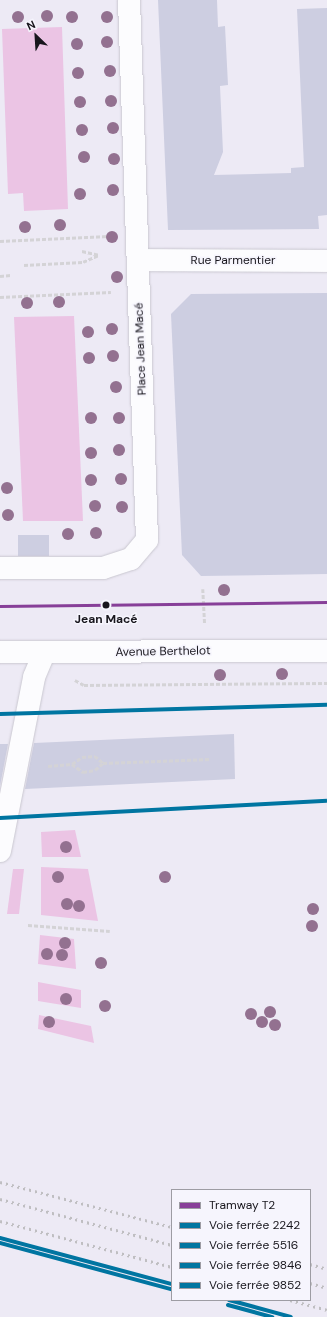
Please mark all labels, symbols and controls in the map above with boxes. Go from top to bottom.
north arrow [16,16,56,56]
text: N [24,17,38,33]
street label: Rue Parmentier [191,254,275,268]
street label: Place Jean Macé [132,302,150,396]
marker: Jean Macé [100,599,112,611]
place label: Jean Macé [74,613,138,627]
street label: Avenue Berthelot [115,644,211,660]
legend [171,1189,311,1301]
text: Tramway T2 [209,1197,275,1213]
text: Voie ferrée 2242 [209,1217,300,1233]
text: Voie ferrée 5516 [209,1237,298,1253]
text: Voie ferrée 9846 [209,1257,302,1273]
text: Voie ferrée 9852 [209,1277,301,1293]

